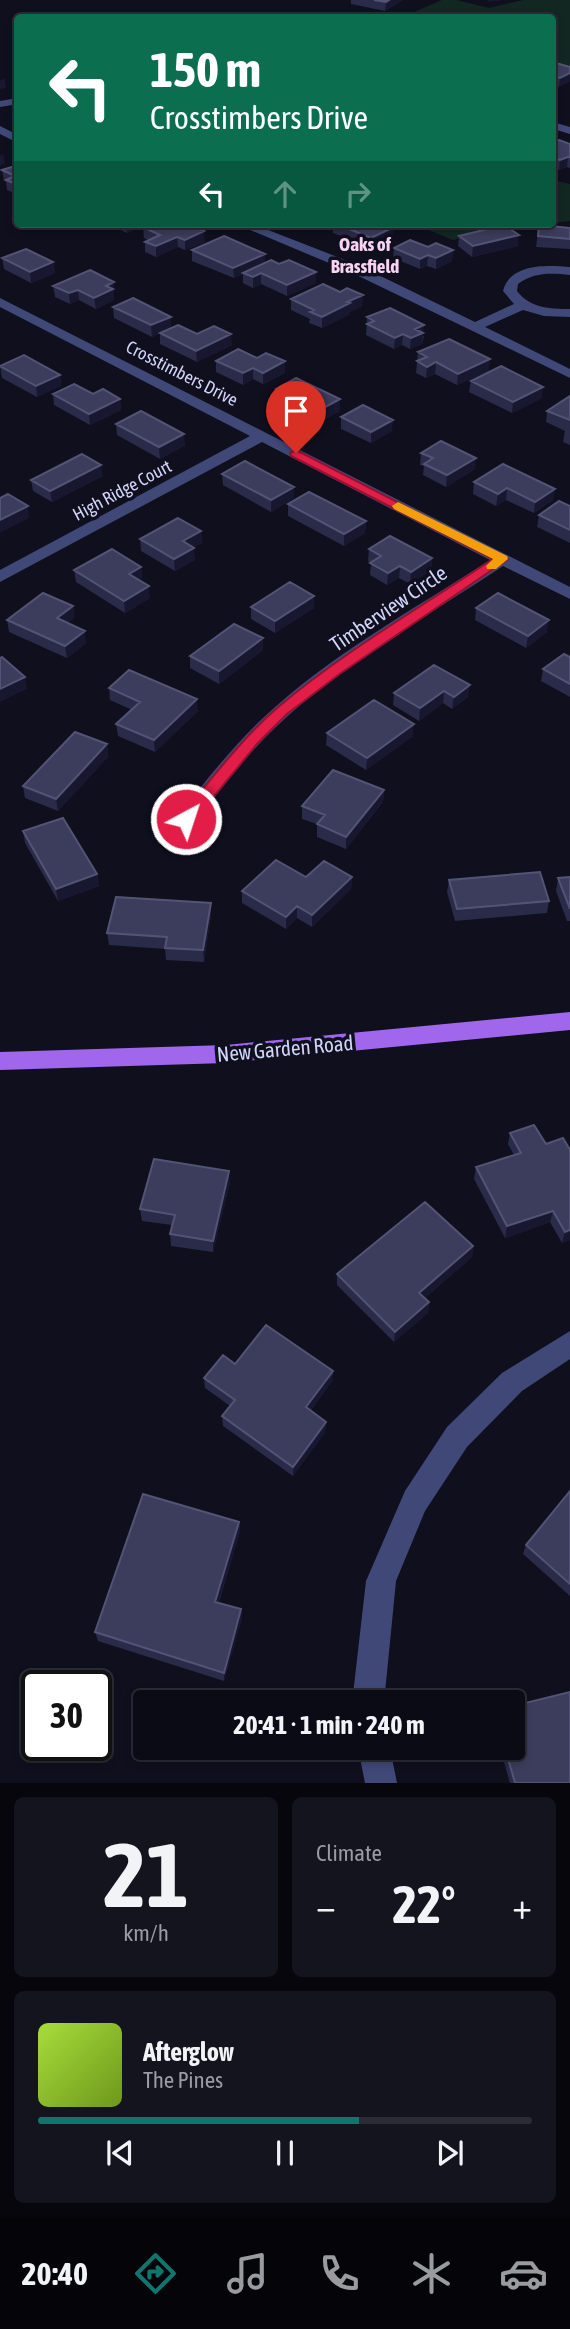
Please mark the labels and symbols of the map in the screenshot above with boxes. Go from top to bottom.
district label: Oaks of Brassfield [331,233,399,277]
street label: Crosstimbers Drive [123,336,241,410]
pin [266,381,326,453]
street label: High Ridge Court [69,455,175,525]
street label: Timberview Circle [325,560,451,656]
position arrow [149,782,223,856]
street label: New Garden Road [216,1030,354,1066]
speed limit sign: 30 [21,1670,112,1761]

